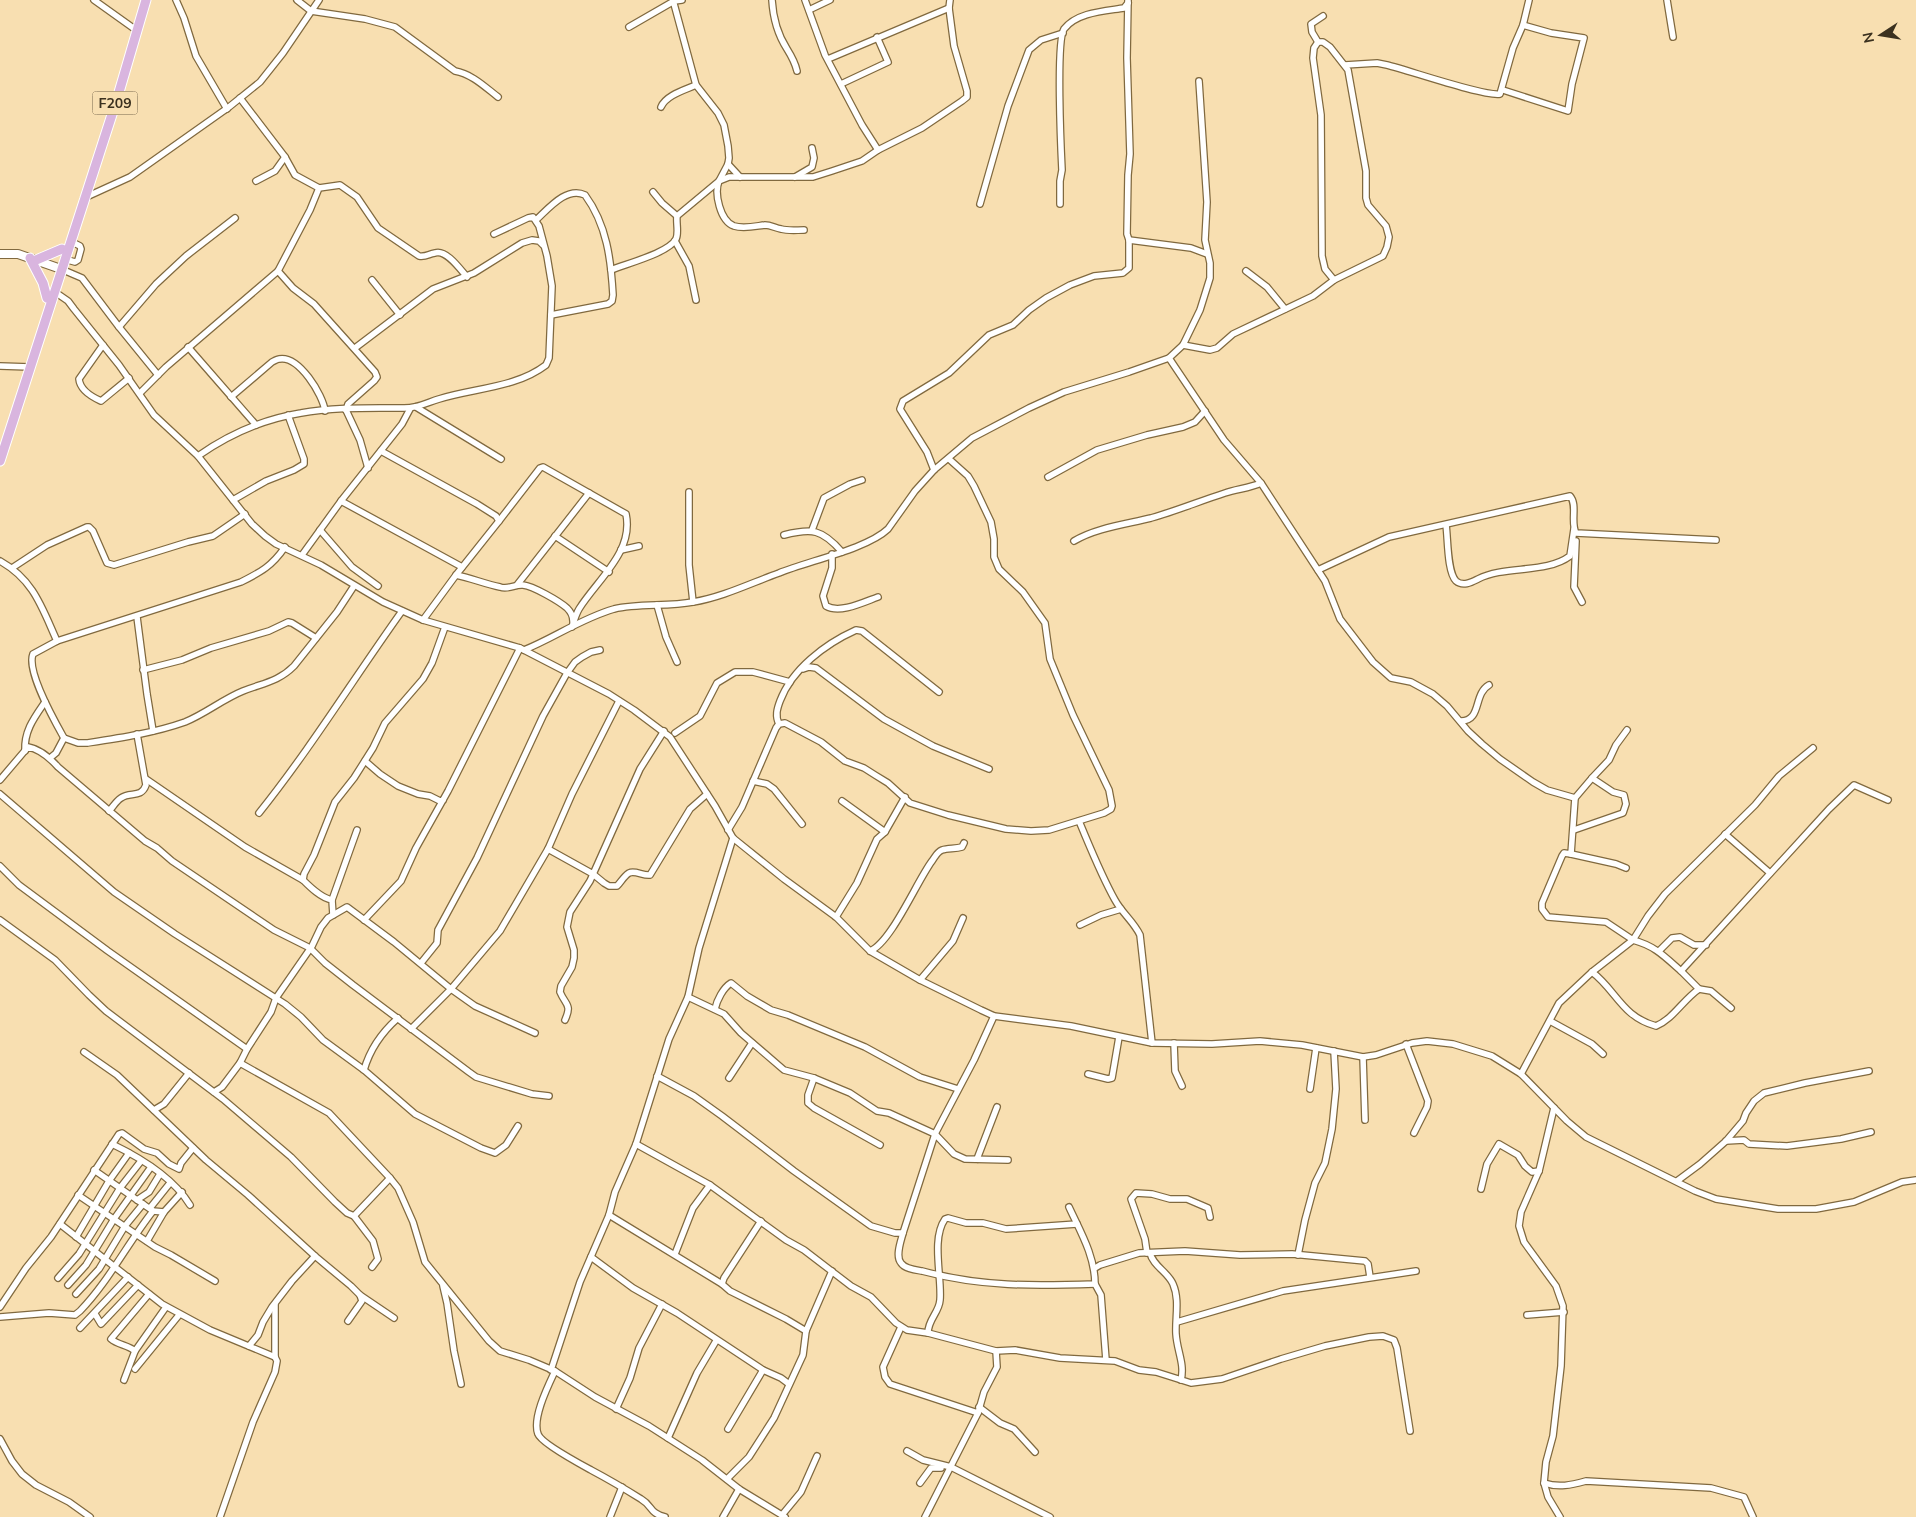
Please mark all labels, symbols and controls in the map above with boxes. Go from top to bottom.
north arrow [1856,10,1906,60]
text: N [1858,31,1878,45]
road number: F209 [92,92,138,115]

